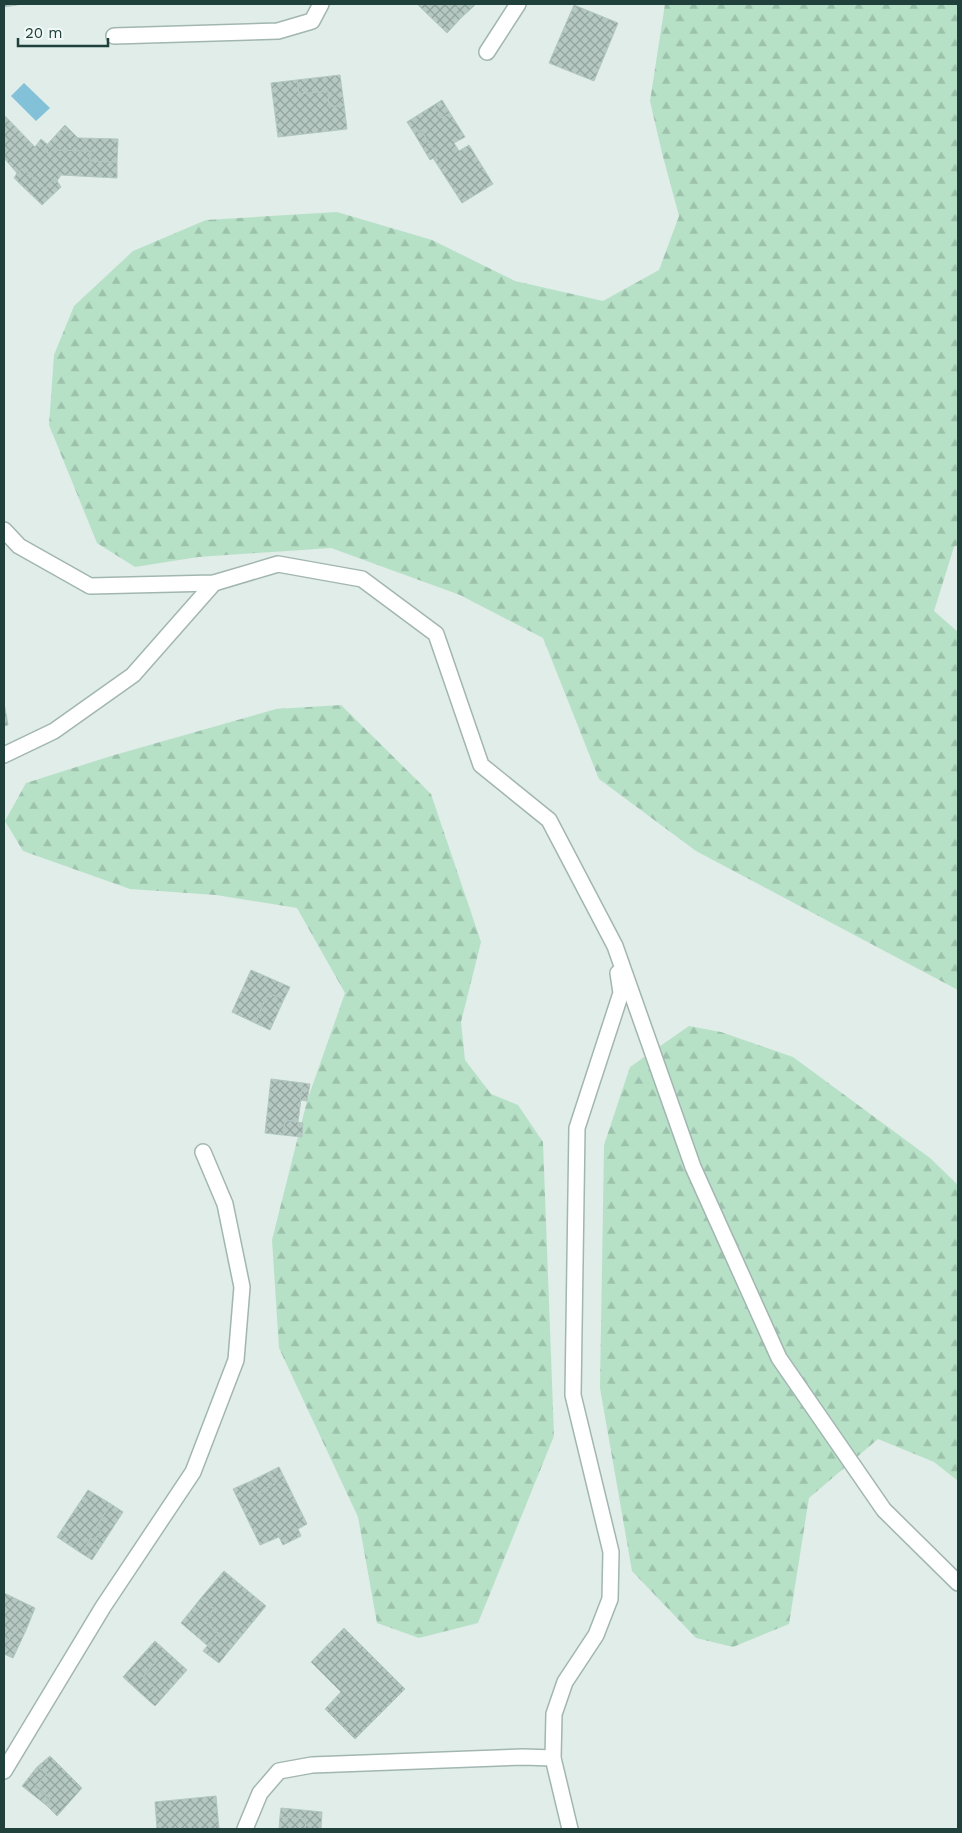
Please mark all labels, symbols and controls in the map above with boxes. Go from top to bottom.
scale bar [18,15,108,47]
text: 20 m [25,24,63,42]

